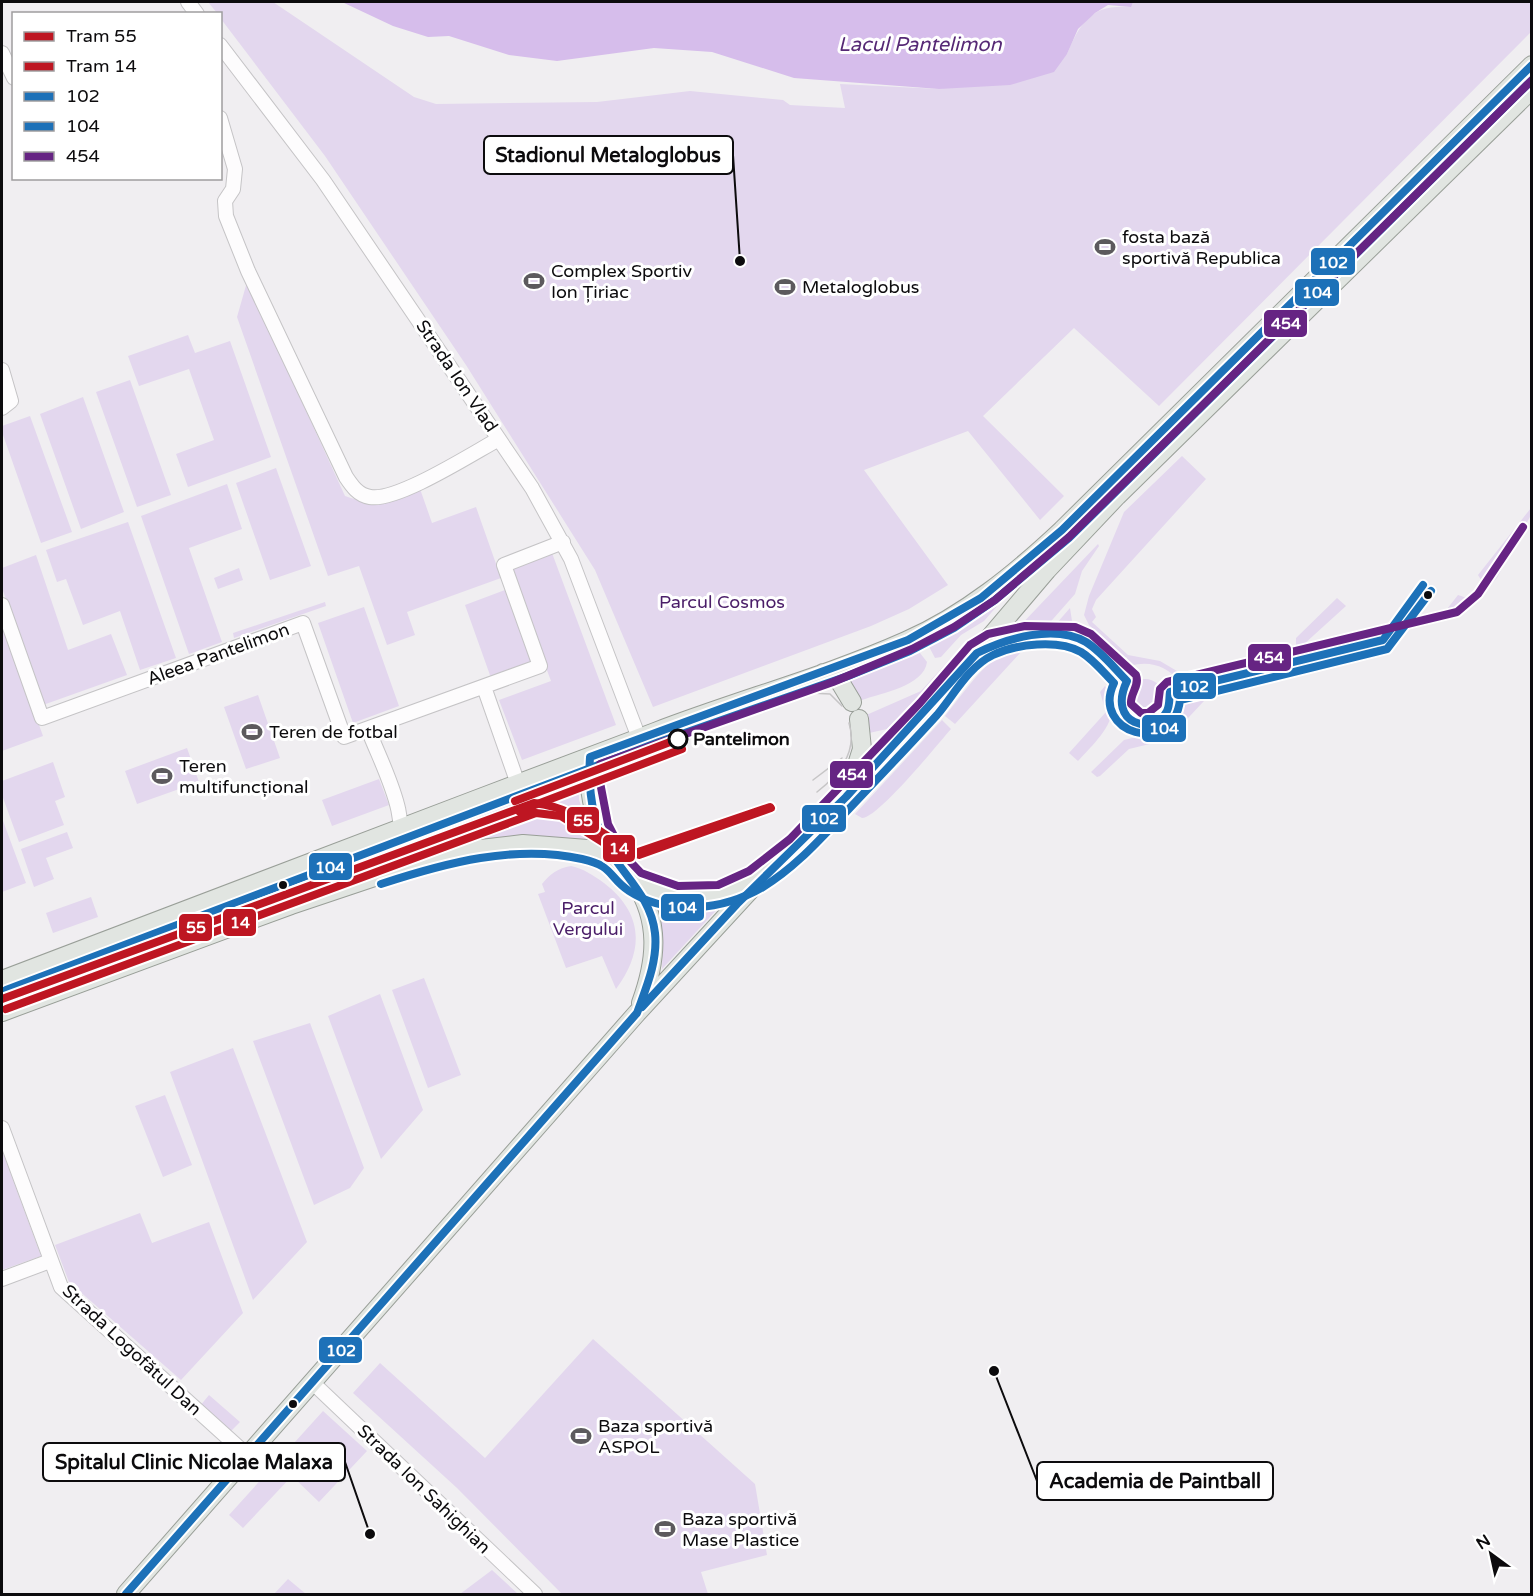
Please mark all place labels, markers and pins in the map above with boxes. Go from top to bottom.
callout: Stadionul Metaloglobus [484,136,733,174]
place label: fosta bază sportivă Republica [1122,226,1281,269]
sports icon: fosta bază sportivă Republica [1093,235,1117,259]
place label: Complex Sportiv Ion Țiriac [551,260,693,303]
sports icon: Complex Sportiv Ion Țiriac [522,269,546,293]
sports icon: Metaloglobus [773,275,797,299]
place label: Metaloglobus [802,276,920,298]
unlabelled marker [1422,589,1434,601]
sports icon: Teren de fotbal [240,720,264,744]
place label: Teren de fotbal [269,721,398,743]
place label: Pantelimon [693,728,790,750]
marker: Pantelimon [668,729,688,749]
place label: Teren multifuncțional [179,755,309,798]
sports icon: Teren multifuncțional [150,764,174,788]
unlabelled marker [277,879,289,891]
unlabelled marker [287,1398,299,1410]
place label: Baza sportivă ASPOL [598,1415,713,1458]
sports icon: Baza sportivă ASPOL [569,1424,593,1448]
callout: Spitalul Clinic Nicolae Malaxa [43,1443,345,1481]
callout: Academia de Paintball [1037,1462,1273,1500]
place label: Baza sportivă Mase Plastice [682,1508,799,1551]
sports icon: Baza sportivă Mase Plastice [653,1517,677,1541]

